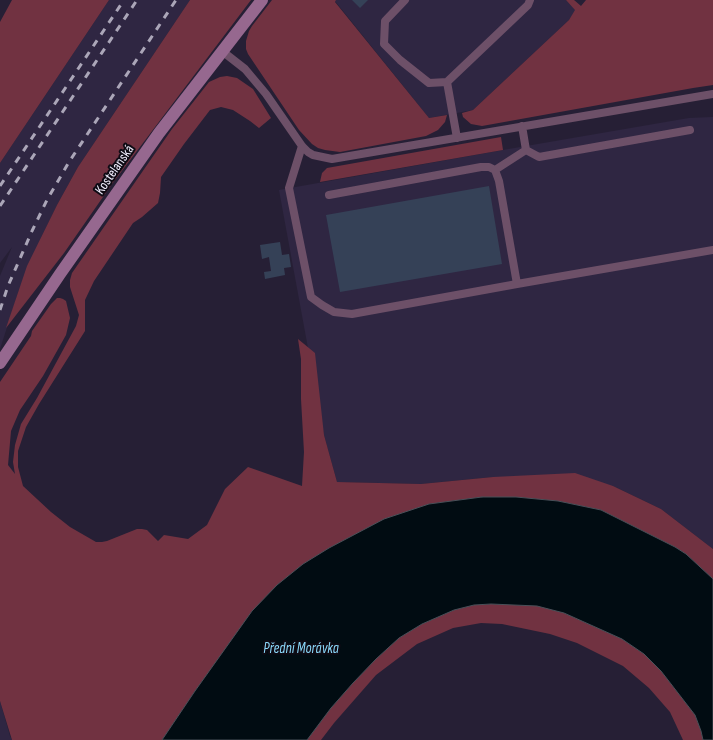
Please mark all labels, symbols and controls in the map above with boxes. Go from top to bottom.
street label: Kostelanská [92,142,138,198]
water label: Přední Morávka [263,640,339,658]

